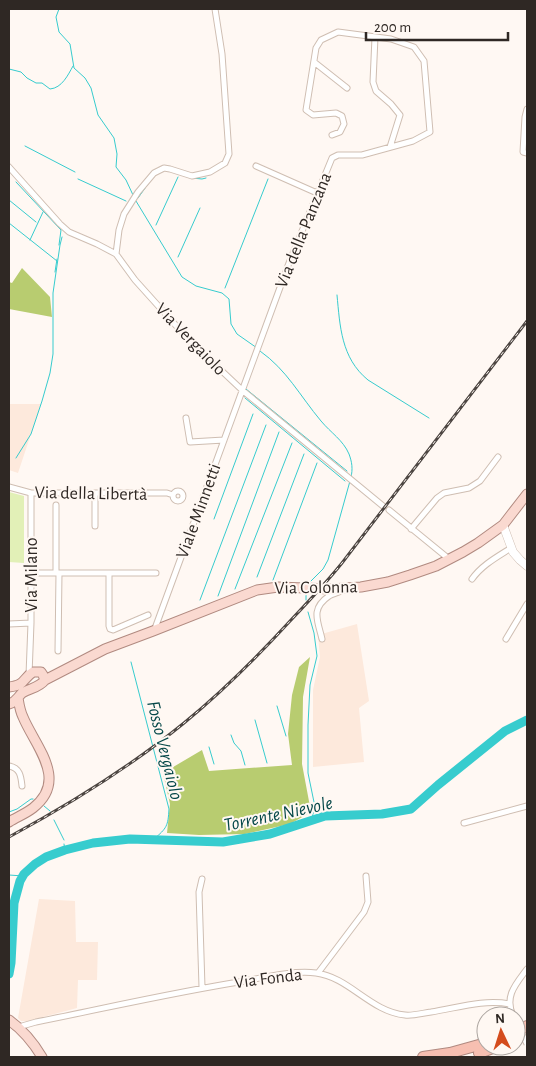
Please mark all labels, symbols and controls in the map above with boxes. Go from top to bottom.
scale bar [366,10,508,42]
text: 200 m [374,20,411,35]
street label: Via della Panzana [273,170,335,291]
street label: Via Vergaiolo [152,300,229,379]
street label: Viale Minnetti [173,461,224,561]
street label: Via della Libertà [34,484,148,504]
street label: Via Milano [23,537,41,613]
street label: Via Colonna [274,578,358,598]
water label: Fosso Vergaiolo [143,699,186,802]
water label: Torrente Nievole [222,794,334,835]
street label: Via Fonda [233,966,303,992]
north arrow [476,1006,526,1056]
text: N [495,1012,506,1026]

